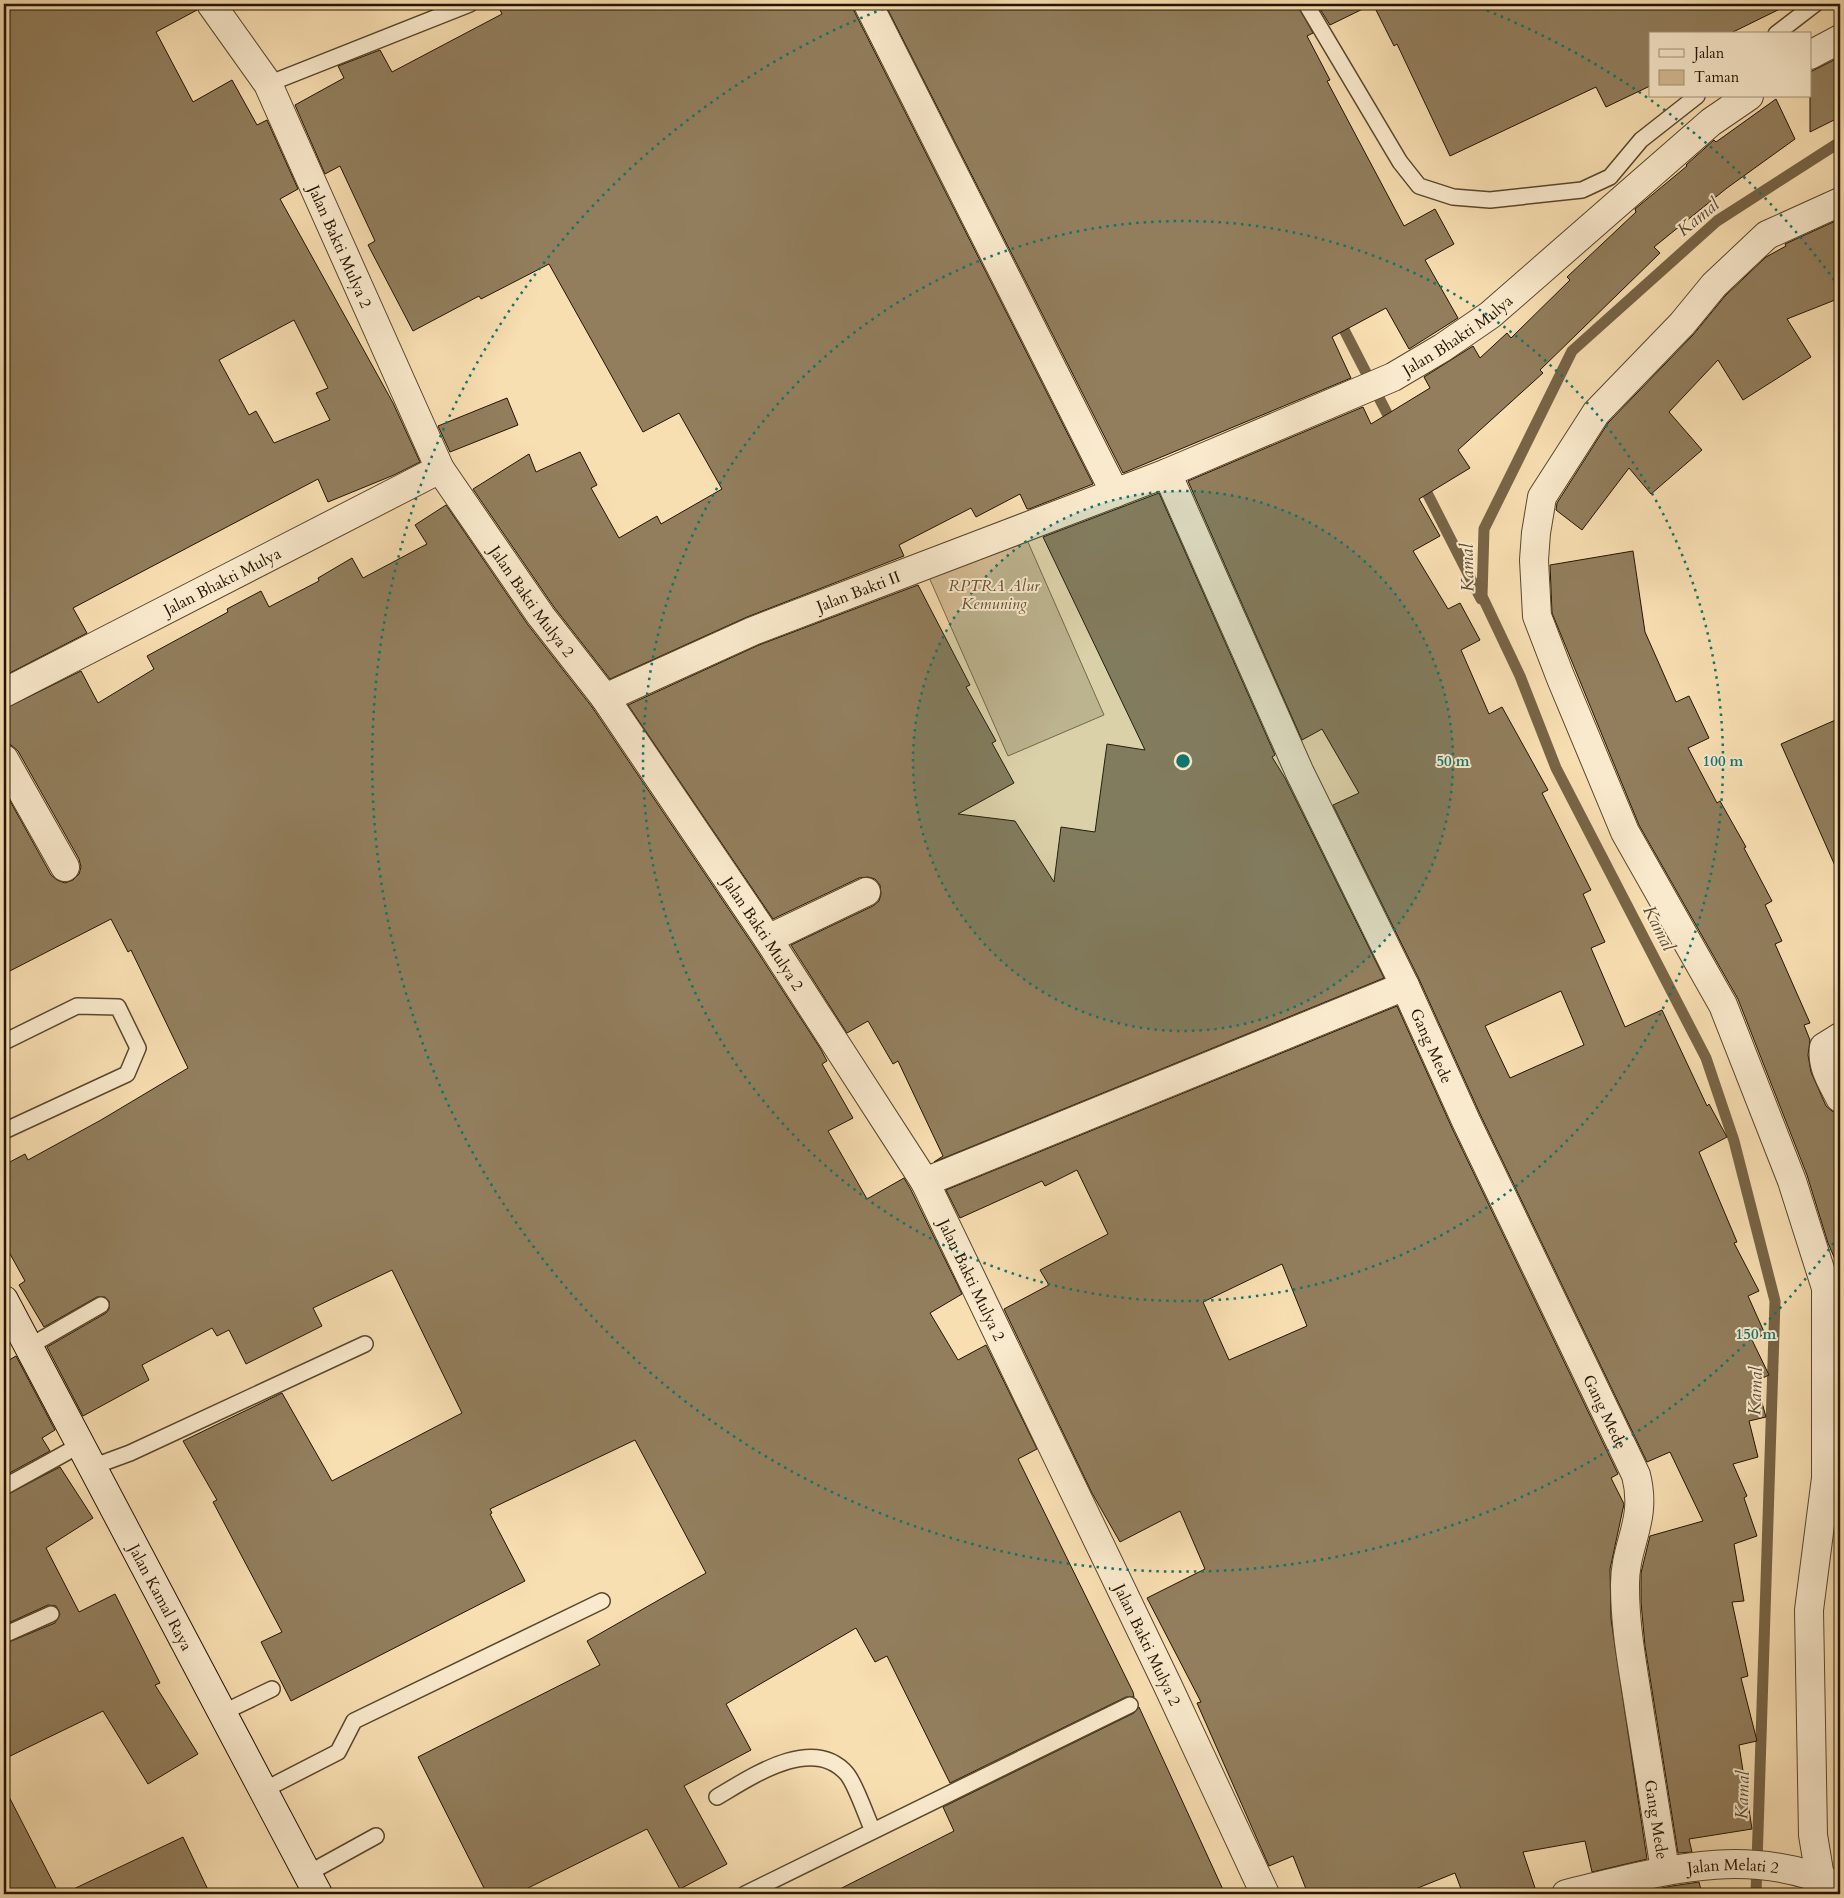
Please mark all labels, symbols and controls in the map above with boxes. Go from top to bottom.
legend [1649,32,1812,98]
text: Jalan [1692,43,1725,63]
text: Taman [1694,67,1740,87]
street label: Jalan Bakti Mulya 2 [302,180,377,312]
water label: Kamal [1672,192,1726,242]
street label: Jalan Bhakti Mulya [1397,290,1518,382]
street label: Jalan Bakti Mulya 2 [483,540,579,662]
street label: Jalan Bhakti Mulya [158,543,285,622]
water label: Kamal [1455,543,1480,592]
street label: Jalan Bakti II [812,566,903,618]
park label: RPTRA Alur Kemuning [949,575,1040,615]
text: 50 m [1436,751,1470,771]
text: 100 m [1703,751,1744,771]
centre of rings [1174,752,1192,770]
street label: Jalan Bakti Mulya 2 [716,871,809,995]
water label: Kamal [1636,901,1681,956]
street label: Gang Mede [1404,1005,1458,1087]
street label: Jalan Bakti Mulya 2 [932,1214,1010,1345]
text: 150 m [1736,1324,1777,1344]
water label: Kamal [1742,1365,1769,1416]
street label: Gang Mede [1577,1371,1632,1453]
street label: Jalan Kamal Raya [122,1539,197,1655]
street label: Jalan Bakti Mulya 2 [1107,1579,1186,1710]
water label: Kamal [1729,1769,1756,1820]
street label: Gang Mede [1639,1778,1673,1861]
street label: Jalan Melati 2 [1684,1854,1780,1880]

